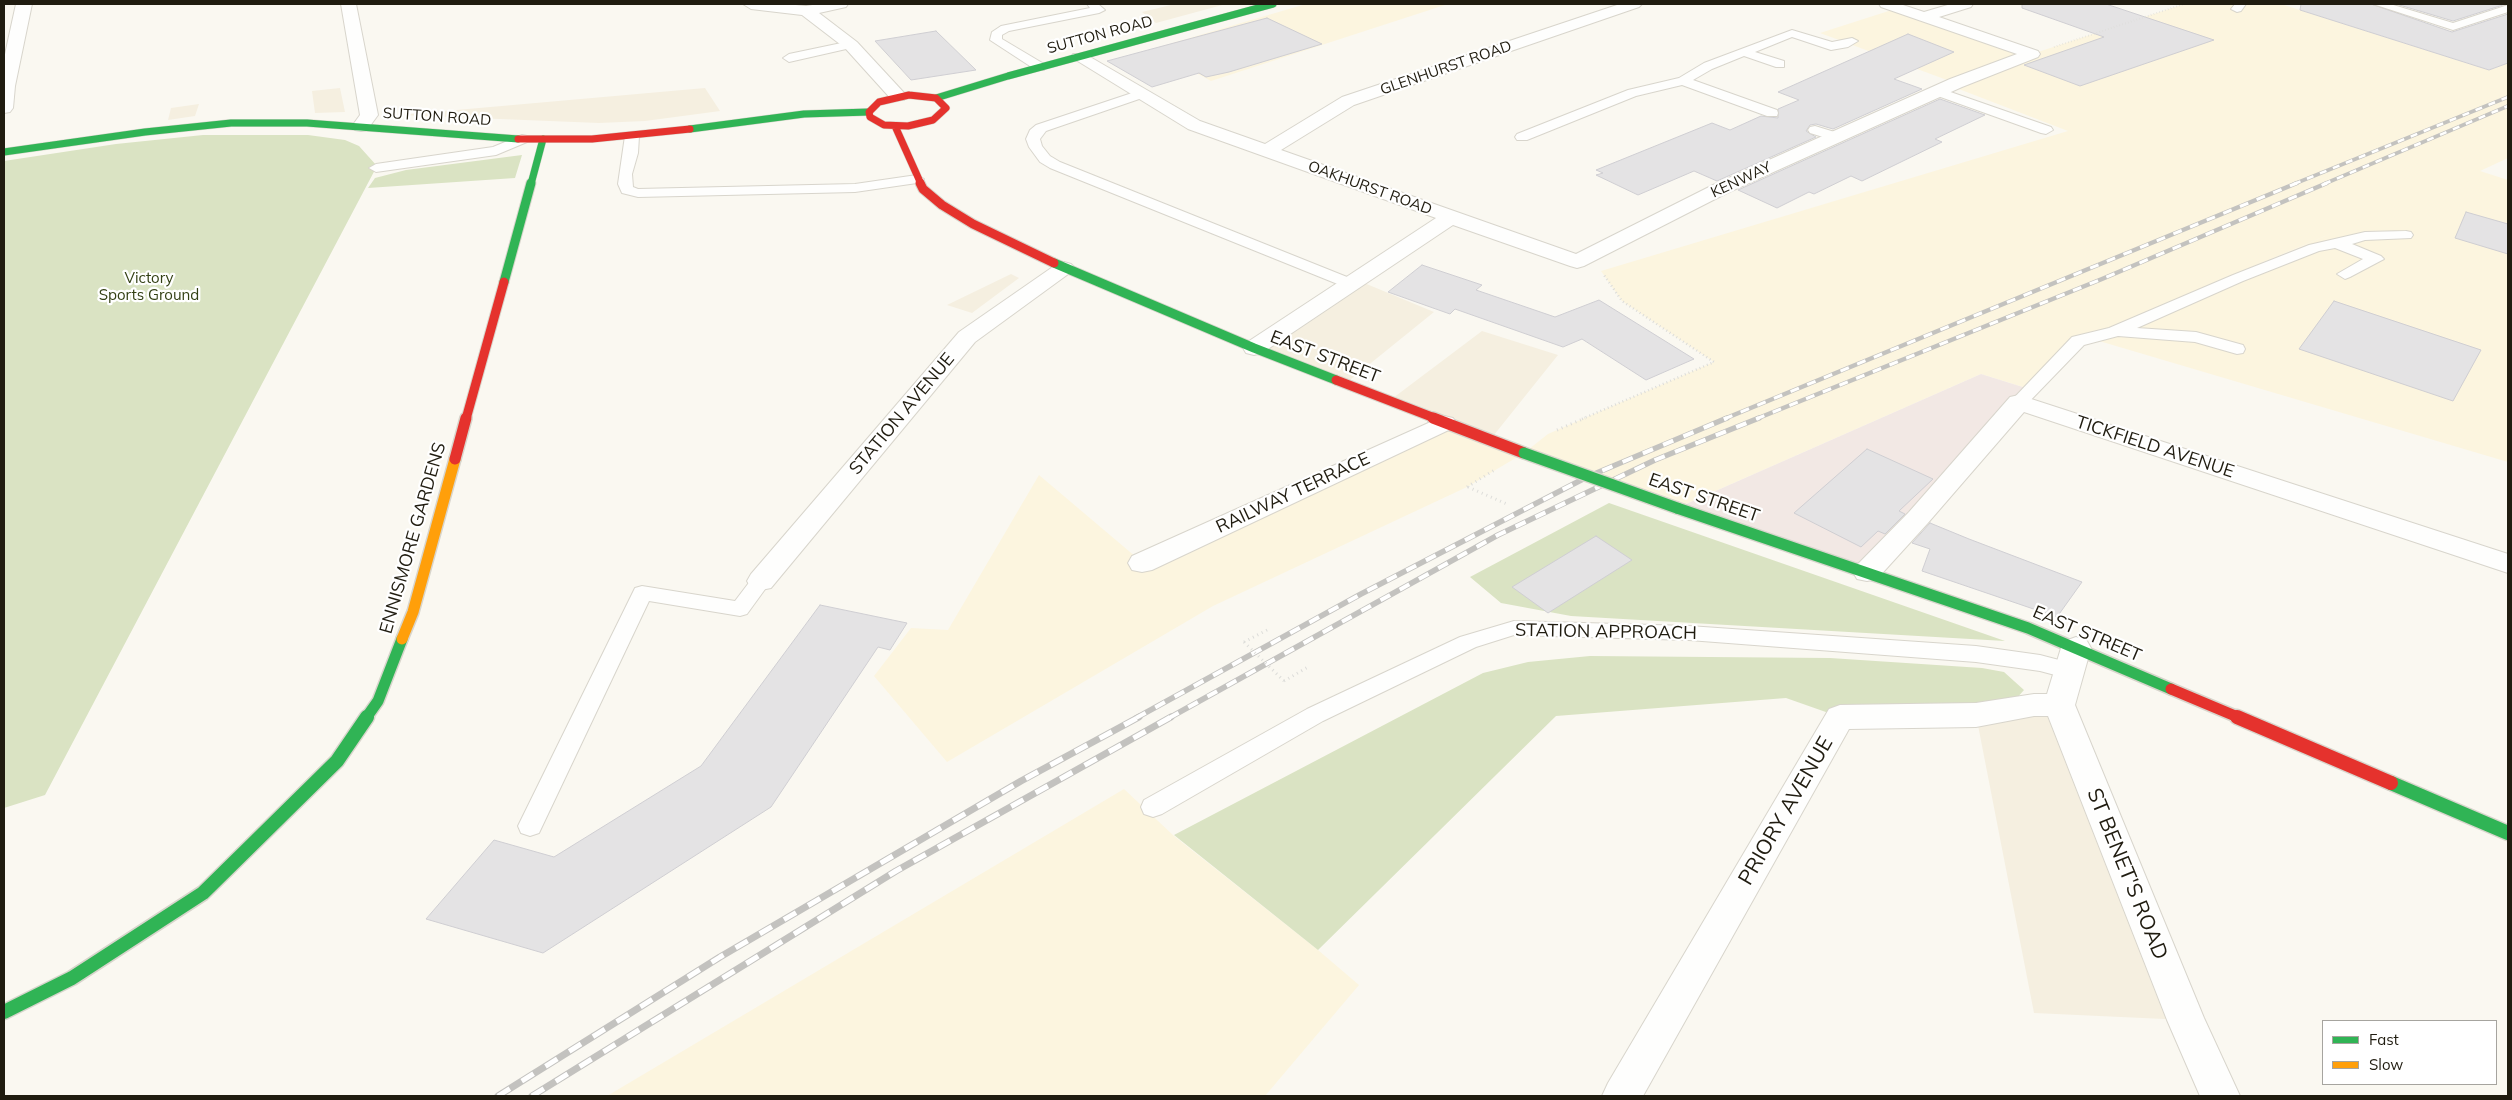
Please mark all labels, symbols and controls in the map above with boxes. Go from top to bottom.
street label: SUTTON ROAD [1045,12,1155,58]
street label: GLENHURST ROAD [1378,37,1514,99]
street label: SUTTON ROAD [382,104,492,130]
street label: OAKHURST ROAD [1305,157,1435,219]
street label: KENWAY [1708,158,1774,202]
park label: Victory Sports Ground [99,269,199,304]
street label: EAST STREET [1267,326,1383,388]
street label: STATION AVENUE [845,349,959,479]
street label: TICKFIELD AVENUE [2073,411,2237,483]
street label: ENNISMORE GARDENS [375,440,451,636]
street label: RAILWAY TERRACE [1213,448,1373,538]
street label: EAST STREET [1646,469,1762,527]
street label: EAST STREET [2029,601,2145,667]
street label: STATION APPROACH [1515,620,1697,644]
street label: PRIORY AVENUE [1733,732,1839,890]
street label: ST BENET'S ROAD [2081,785,2173,963]
legend [2322,1020,2497,1085]
text: Fast [2369,1030,2399,1049]
text: Slow [2369,1055,2403,1074]

